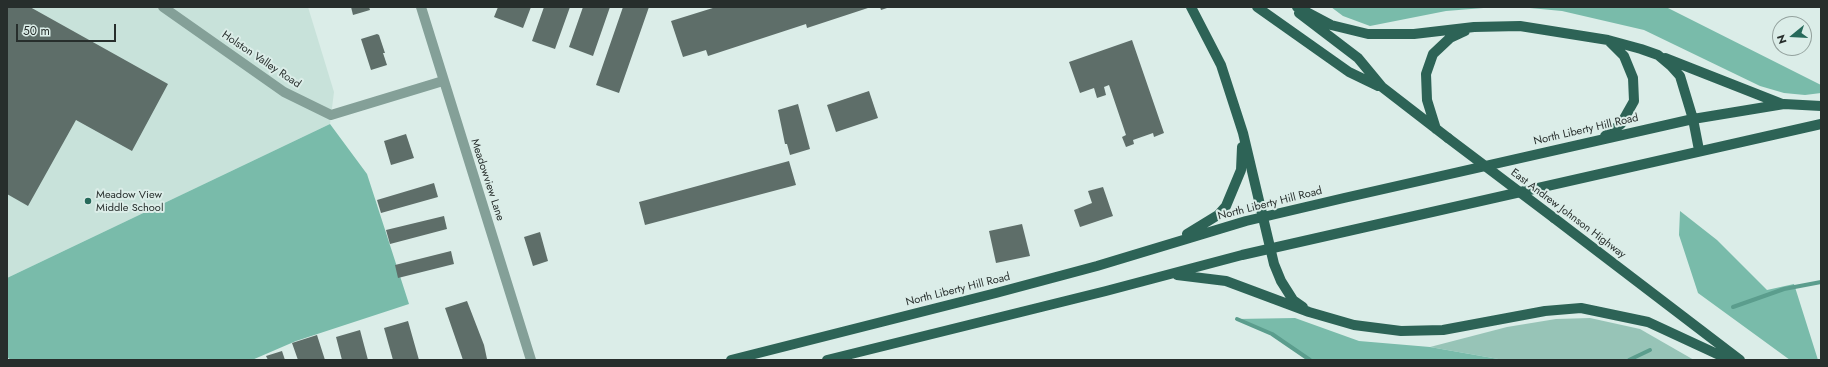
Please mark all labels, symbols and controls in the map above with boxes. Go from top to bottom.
scale bar [18,16,118,42]
north arrow [1772,16,1812,56]
text: 50 m [23,22,50,40]
street label: Holston Valley Road [219,29,303,91]
text: N [1773,33,1790,46]
street label: North Liberty Hill Road [1532,112,1640,148]
street label: Meadowview Lane [468,137,506,223]
street label: East Andrew Johnson Highway [1508,166,1628,262]
street label: North Liberty Hill Road [1216,185,1324,223]
place label: Meadow View Middle School [96,188,163,214]
marker: Meadow View Middle School [83,196,93,206]
street label: North Liberty Hill Road [904,271,1012,309]

